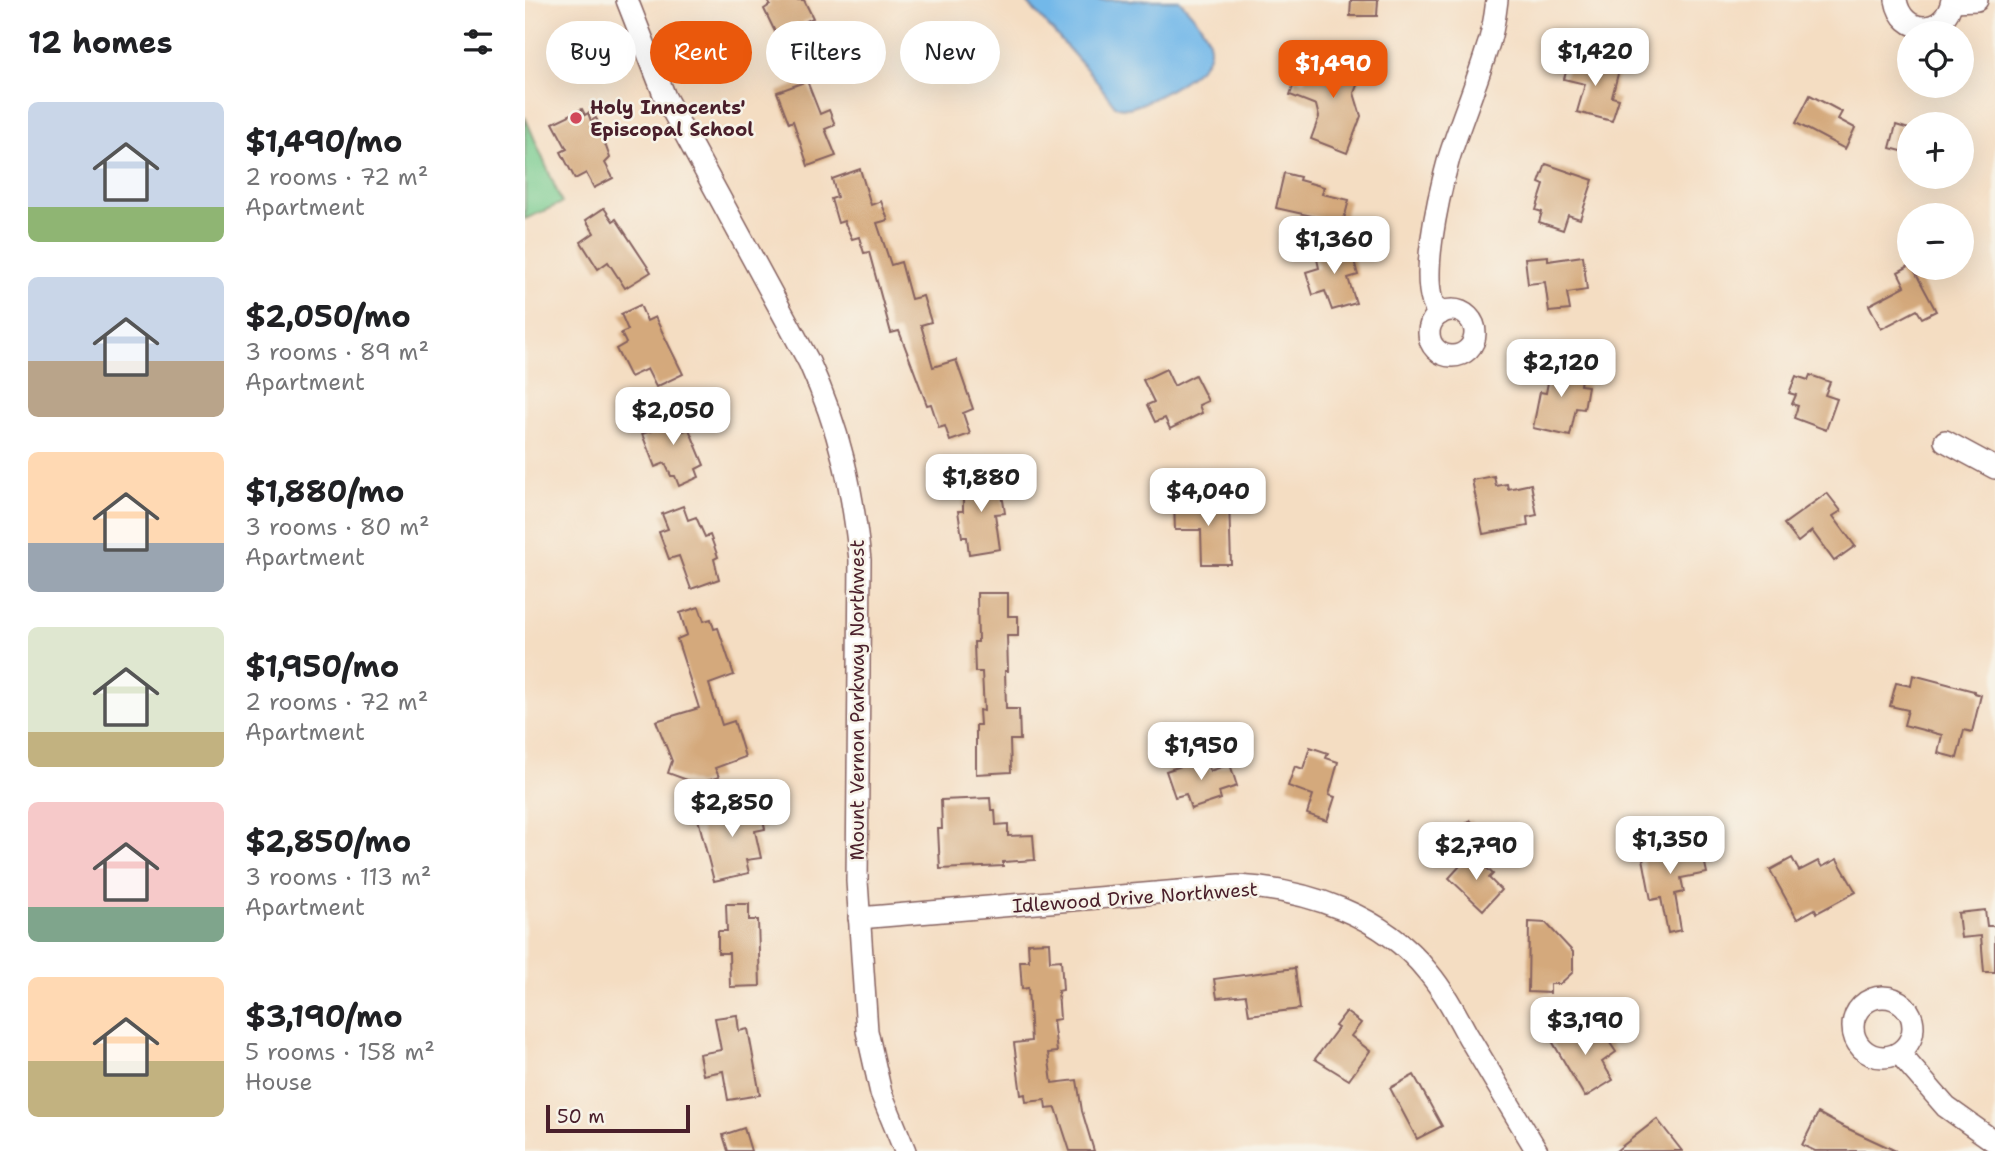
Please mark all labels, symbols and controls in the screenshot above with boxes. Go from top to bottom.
chip: Buy [546,21,636,84]
chip: Rent [650,21,752,84]
chip: Filters [766,21,886,84]
chip: New [900,21,1000,84]
map controls [1897,21,1974,280]
button: locate [1897,21,1974,98]
text: 12 homes [28,22,172,63]
icon: filters [459,23,497,61]
pin: $1,420 [1538,28,1652,88]
text: $1,420 [1557,36,1633,66]
pin: $1,490 [1276,41,1390,100]
text: $1,490 [1295,48,1372,78]
place label: Holy Innocents' Episcopal School [590,95,754,142]
marker: Holy Innocents' Episcopal School [568,110,584,126]
button: + [1897,112,1974,189]
text: $1,490/mo [245,121,402,162]
icon: home [84,130,168,214]
text: 2 rooms · 72 m² [245,162,428,192]
text: Apartment [245,192,365,222]
button: − [1897,203,1974,280]
pin: $1,360 [1277,216,1391,276]
text: $1,360 [1295,224,1373,254]
text: $2,050/mo [245,296,411,337]
icon: home [84,305,168,389]
text: 3 rooms · 89 m² [245,337,429,367]
pin: $2,120 [1504,340,1618,399]
text: $2,120 [1523,347,1599,377]
text: Apartment [245,367,365,397]
pin: $2,050 [616,388,730,447]
text: $2,050 [631,395,715,425]
pin: $1,880 [924,454,1038,514]
text: $1,880 [942,462,1020,492]
pin: $4,040 [1151,468,1265,528]
text: $1,880/mo [245,471,405,512]
text: $4,040 [1166,476,1250,506]
icon: home [84,480,168,564]
text: 3 rooms · 80 m² [245,512,430,542]
street label: Mount Vernon Parkway Northwest [845,539,870,861]
text: Apartment [245,542,365,572]
text: $1,950/mo [245,646,399,687]
icon: home [84,655,168,739]
text: 2 rooms · 72 m² [245,687,428,717]
text: Apartment [245,717,365,747]
pin: $1,950 [1144,722,1258,782]
text: $1,950 [1164,730,1238,760]
pin: $2,850 [675,780,789,839]
text: $2,850 [690,787,774,817]
pin: $1,350 [1613,816,1727,876]
text: $2,850/mo [245,821,411,862]
pin: $2,790 [1419,822,1533,882]
text: $1,350 [1632,824,1708,854]
icon: home [84,830,168,914]
text: $2,790 [1434,830,1518,860]
text: 3 rooms · 113 m² [245,862,431,892]
street label: Idlewood Drive Northwest [1011,876,1259,919]
text: Apartment [245,892,365,922]
text: $3,190/mo [245,996,403,1037]
pin: $3,190 [1528,998,1642,1057]
icon: home [84,1005,168,1089]
text: $3,190 [1546,1005,1624,1035]
text: 5 rooms · 158 m² [245,1037,435,1067]
text: House [245,1067,313,1097]
scale bar [546,1102,689,1134]
text: 50 m [557,1104,605,1129]

